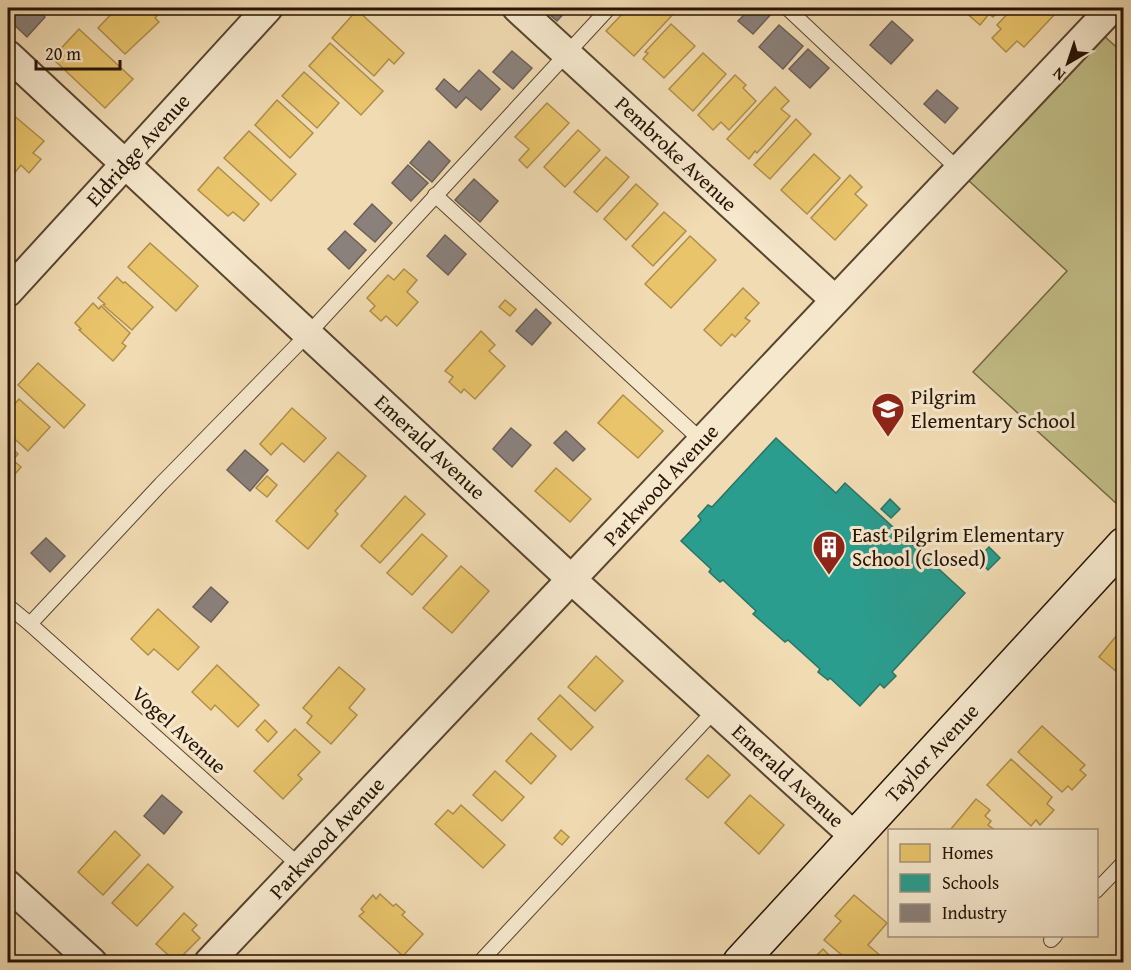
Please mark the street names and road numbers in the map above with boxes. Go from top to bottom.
street label: Eldridge Avenue [78,86,197,213]
street label: Pembroke Avenue [608,89,745,219]
street label: Emerald Avenue [368,387,493,507]
street label: Parkwood Avenue [596,417,726,553]
street label: Vogel Avenue [125,678,234,781]
street label: Taylor Avenue [877,696,986,809]
street label: Emerald Avenue [725,717,852,835]
street label: Parkwood Avenue [262,770,392,906]

